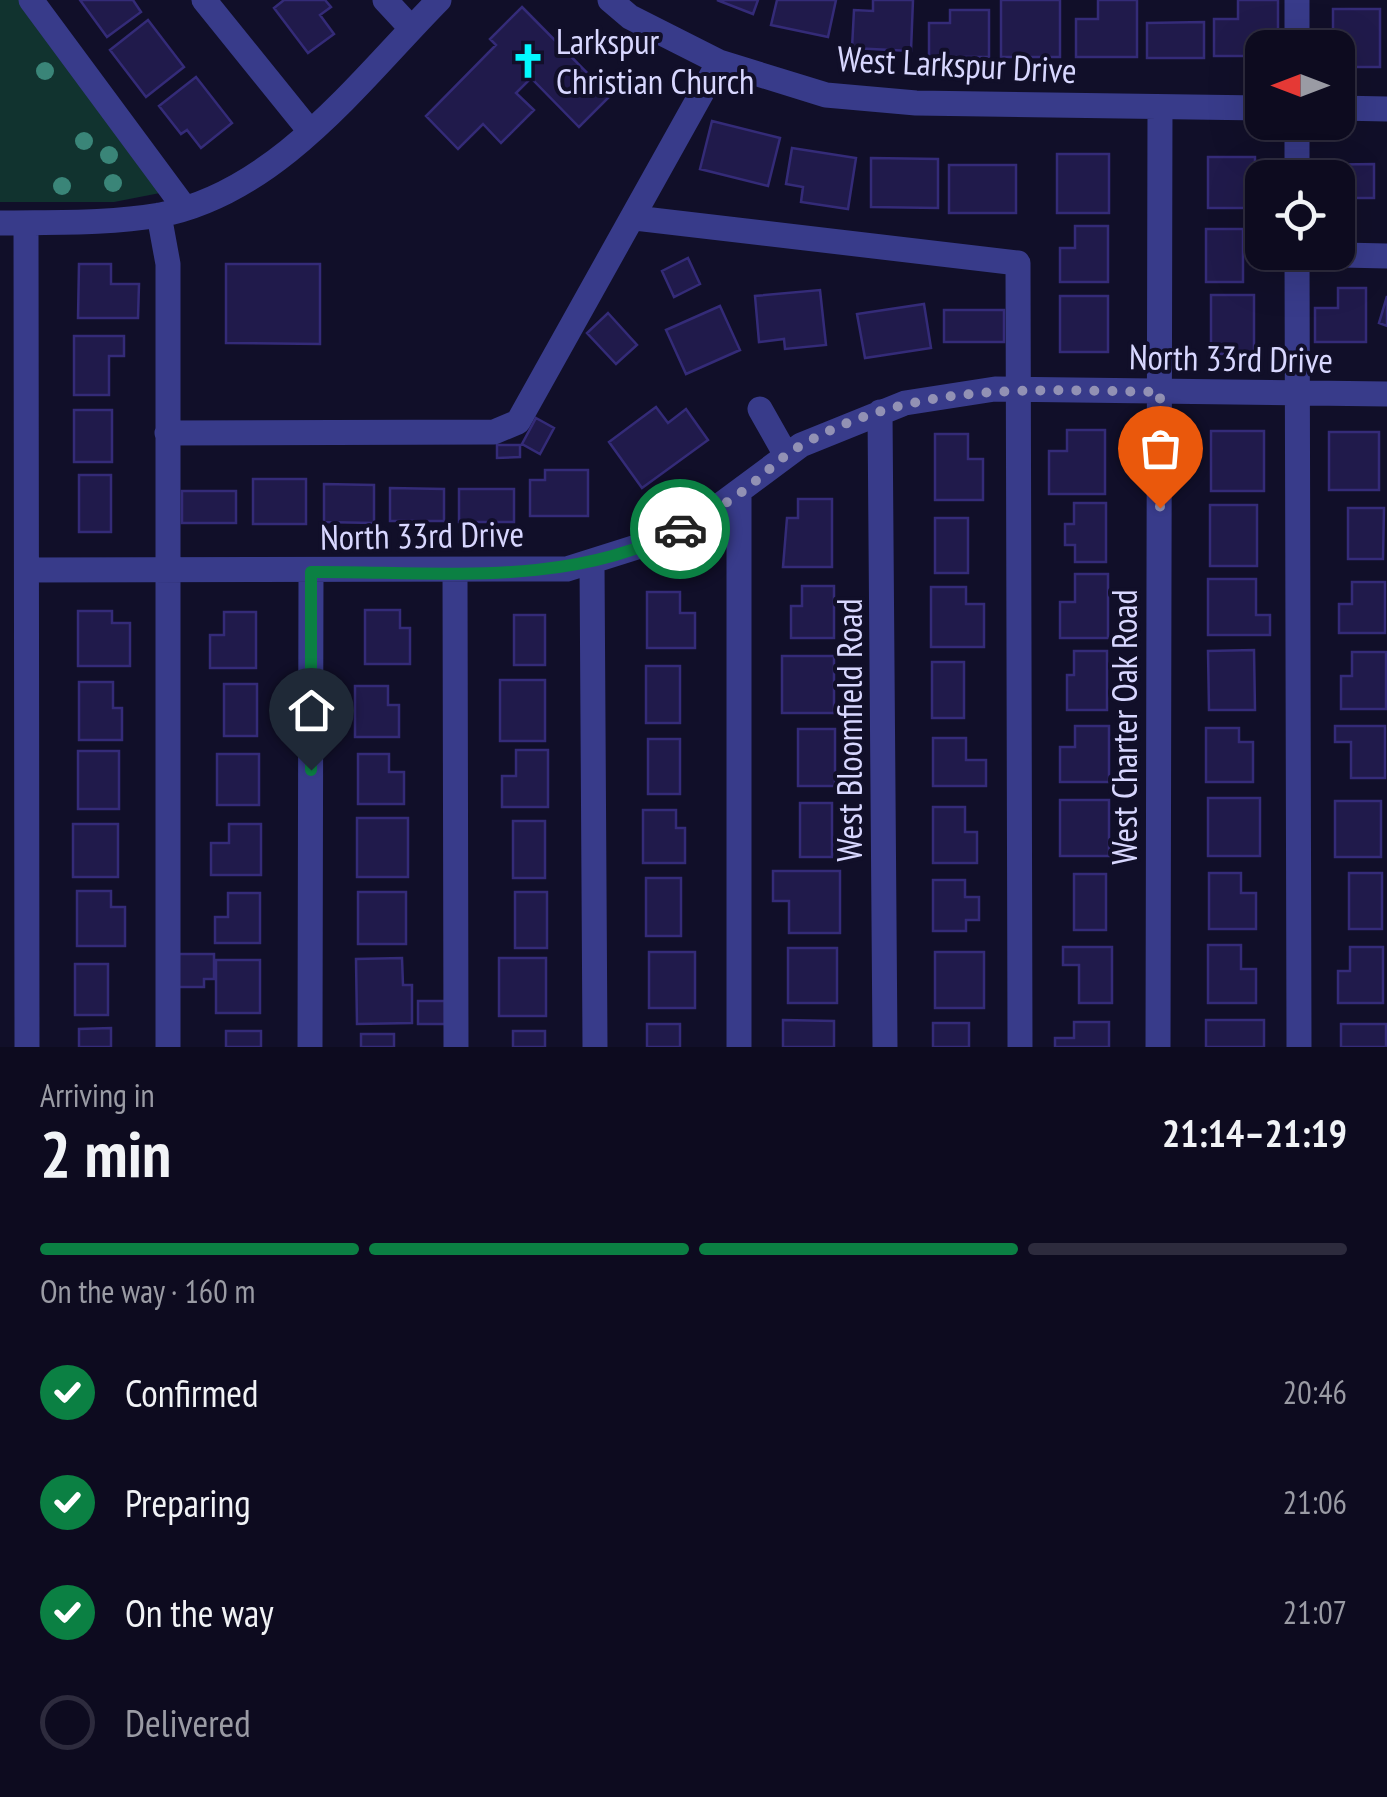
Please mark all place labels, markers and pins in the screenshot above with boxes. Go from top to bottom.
place label: Larkspur Christian Church [556,18,755,104]
church icon: Larkspur Christian Church [509,42,547,80]
pin [1118,406,1203,509]
pin [269,668,354,771]

